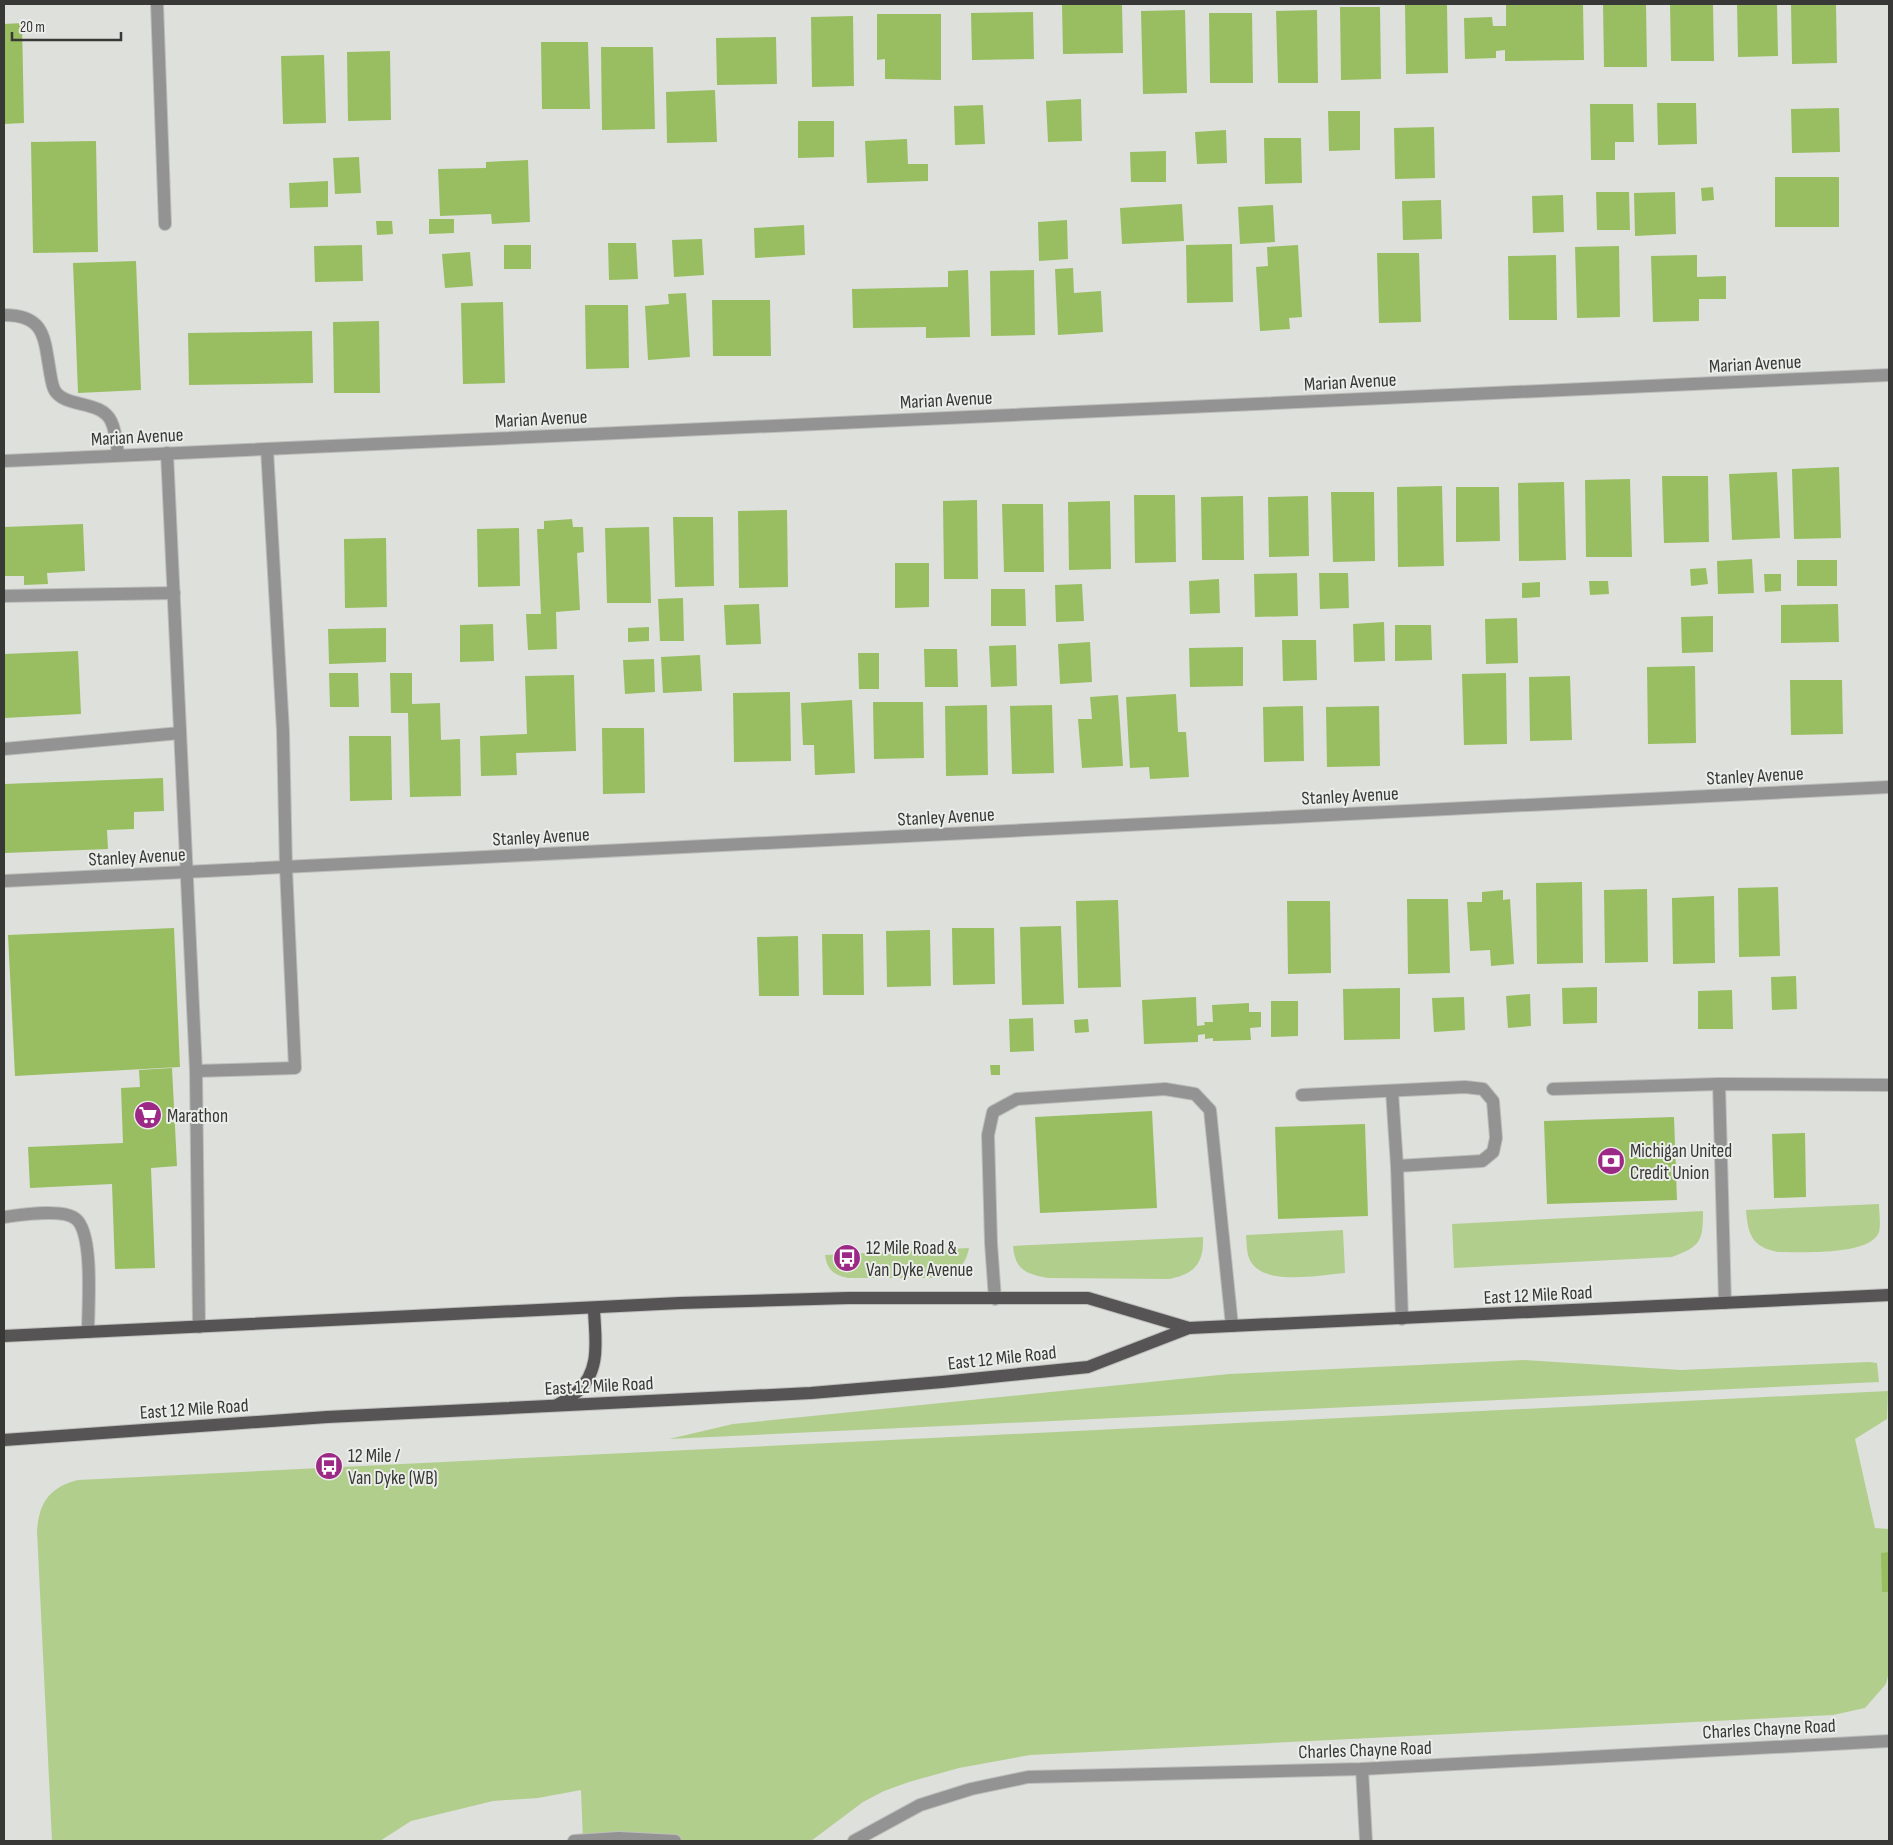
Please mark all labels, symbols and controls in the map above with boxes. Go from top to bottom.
scale bar [12,10,121,42]
text: 20 m [20,18,45,37]
street label: Marian Avenue [1708,351,1802,378]
street label: Marian Avenue [1303,369,1397,396]
street label: Marian Avenue [899,387,993,414]
street label: Marian Avenue [494,406,588,433]
street label: Marian Avenue [90,424,184,451]
street label: Stanley Avenue [1706,762,1804,791]
street label: Stanley Avenue [1301,782,1399,811]
street label: Stanley Avenue [897,803,995,832]
street label: Stanley Avenue [492,823,590,852]
street label: Stanley Avenue [88,843,186,872]
supermarket icon: Marathon [133,1100,163,1130]
place label: Marathon [167,1105,228,1128]
place label: Michigan United Credit Union [1630,1140,1732,1185]
bank icon: Michigan United Credit Union [1596,1146,1626,1176]
place label: 12 Mile Road & Van Dyke Avenue [866,1237,973,1282]
bus stop icon: 12 Mile Road & Van Dyke Avenue [832,1243,862,1273]
street label: East 12 Mile Road [1483,1281,1593,1310]
street label: East 12 Mile Road [947,1341,1057,1376]
street label: East 12 Mile Road [544,1372,654,1401]
street label: East 12 Mile Road [139,1394,249,1425]
place label: 12 Mile / Van Dyke (WB) [348,1445,438,1490]
bus stop icon: 12 Mile / Van Dyke (WB) [314,1451,344,1481]
street label: Charles Chayne Road [1702,1715,1836,1744]
street label: Charles Chayne Road [1298,1737,1432,1764]

